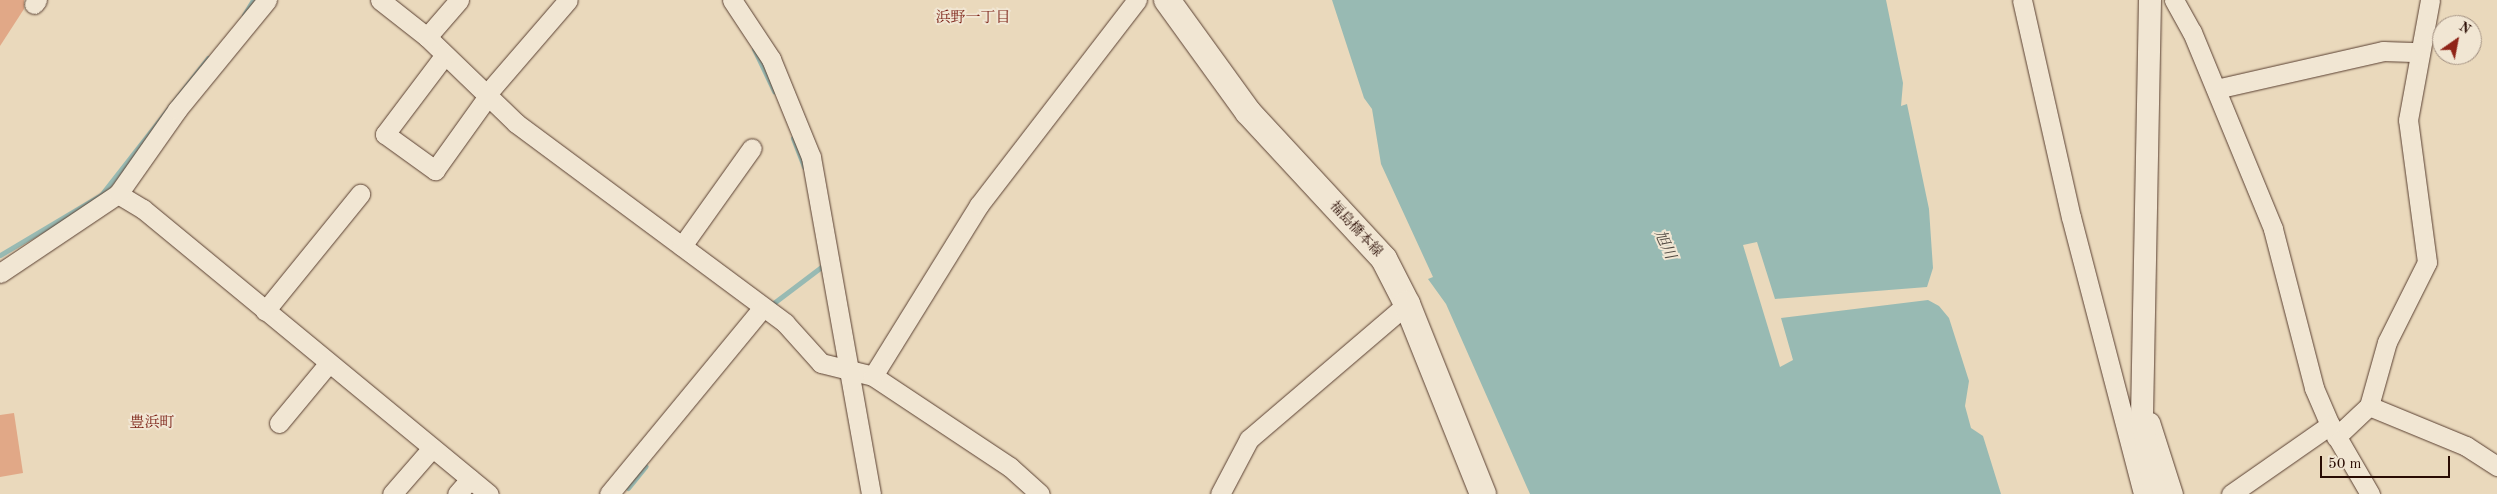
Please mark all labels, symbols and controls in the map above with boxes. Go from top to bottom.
district label: 浜野一丁目 [936,10,1010,28]
north arrow [2432,15,2482,65]
text: N [2456,19,2473,37]
street label: 福島橋本線 [1326,198,1386,260]
water label: 旭川 [1650,228,1678,262]
district label: 豊浜町 [130,415,174,433]
scale bar [2322,446,2452,478]
text: 50 m [2328,457,2362,472]

